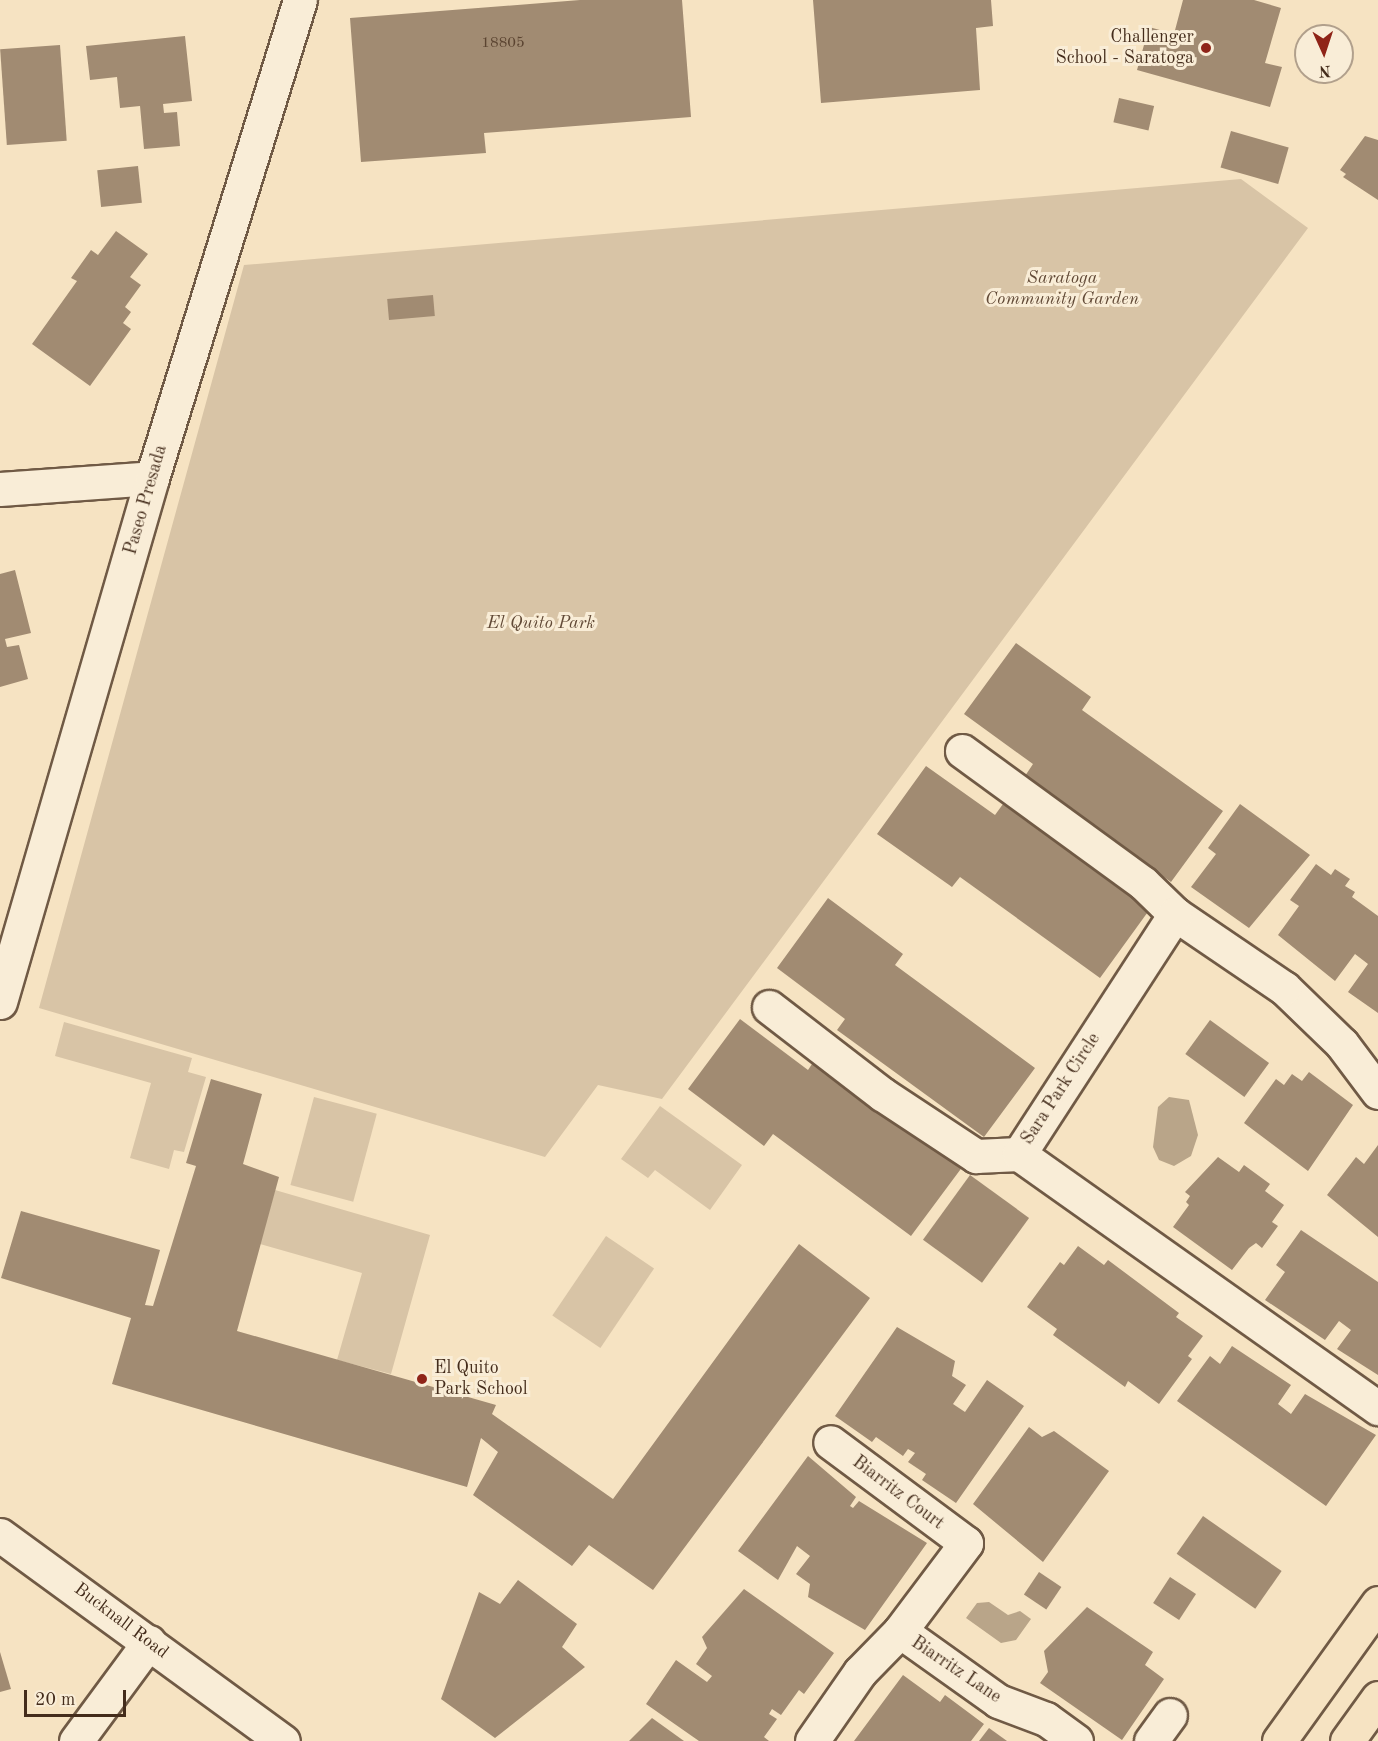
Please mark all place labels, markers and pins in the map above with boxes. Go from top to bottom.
place label: Challenger School - Saratoga [1056,27,1194,70]
marker: Challenger School - Saratoga [1199,41,1213,55]
place label: El Quito Park School [434,1358,528,1400]
marker: El Quito Park School [415,1372,429,1386]

